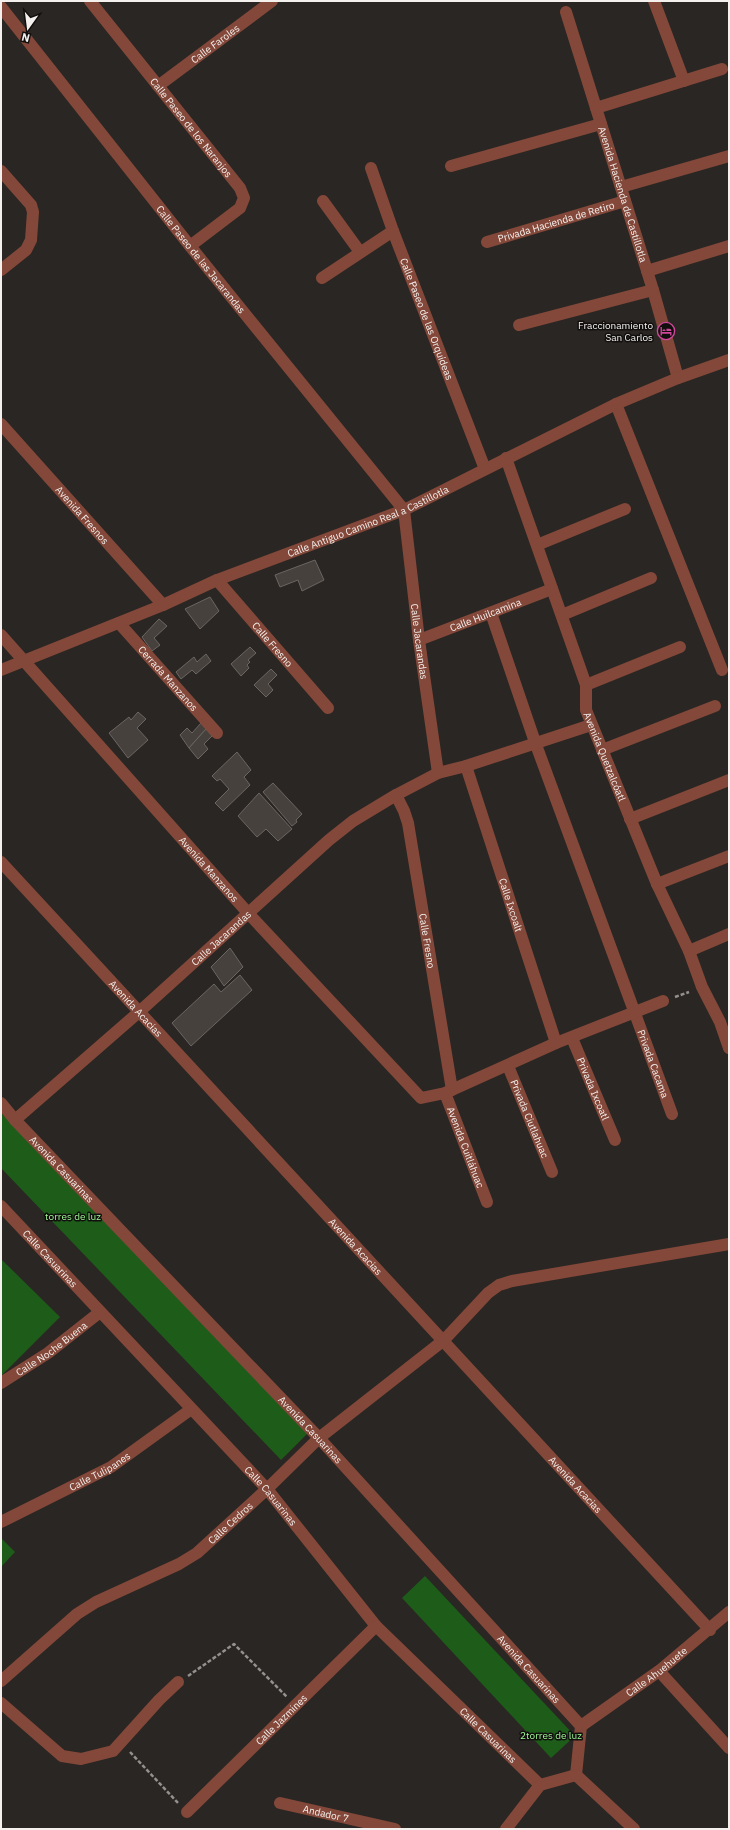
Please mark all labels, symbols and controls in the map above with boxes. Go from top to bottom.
north arrow [8,8,48,48]
street label: Calle Faroles [188,21,242,66]
text: N [20,30,31,45]
street label: Calle Paseo de los Naranjos [147,75,235,180]
street label: Avenida Hacienda de Castillotla [595,125,650,265]
street label: Privada Hacienda de Retiro [496,198,616,245]
street label: Calle Paseo de las Jacarandas [153,203,248,316]
street label: Calle Paseo de las Orquídeas [397,256,456,382]
place label: Fraccionamiento San Carlos [578,319,653,344]
hotel icon: Fraccionamiento San Carlos [656,321,676,341]
street label: Calle Antiguo Camino Real a Castillotla [285,482,451,560]
street label: Avenida Fresnos [53,483,112,547]
street label: Calle Huilcamina [448,595,524,635]
street label: Calle Jacarandas [408,603,431,680]
street label: Calle Fresno [249,619,296,670]
street label: Cerrada Manzanos [135,643,200,714]
street label: Avenida Quetzalcóatl [581,710,629,803]
street label: Avenida Manzanos [176,834,241,905]
street label: Calle Ixcoalt [496,876,526,934]
street label: Calle Jacarandas [189,908,254,969]
street label: Calle Fresno [416,913,438,970]
street label: Avenida Acacias [106,977,165,1040]
street label: Privada Cacama [634,1028,672,1100]
street label: Privada Ixcoatl [574,1055,612,1123]
street label: Privada Ciutlahuac [507,1078,551,1160]
street label: Avenida Cuitláhuac [444,1105,487,1190]
street label: Avenida Casuarinas [27,1133,97,1206]
park label: torres de luz [45,1210,101,1223]
street label: Avenida Acacias [326,1215,385,1278]
street label: Calle Casuarinas [20,1227,80,1290]
street label: Calle Noche Buena [13,1318,90,1379]
street label: Avenida Casuarinas [275,1393,345,1466]
street label: Calle Tulipanes [67,1449,133,1494]
street label: Avenida Acacias [546,1454,605,1516]
street label: Calle Casuarinas [242,1463,300,1529]
street label: Calle Cedros [205,1499,256,1547]
street label: Avenida Casuarinas [494,1632,563,1706]
street label: Calle Ahuehuete [623,1644,690,1699]
street label: Calle Jazmines [253,1691,310,1748]
street label: Calle Casuarinas [457,1705,519,1766]
park label: 2torres de luz [520,1729,582,1742]
street label: Andador 7 [302,1802,350,1825]

